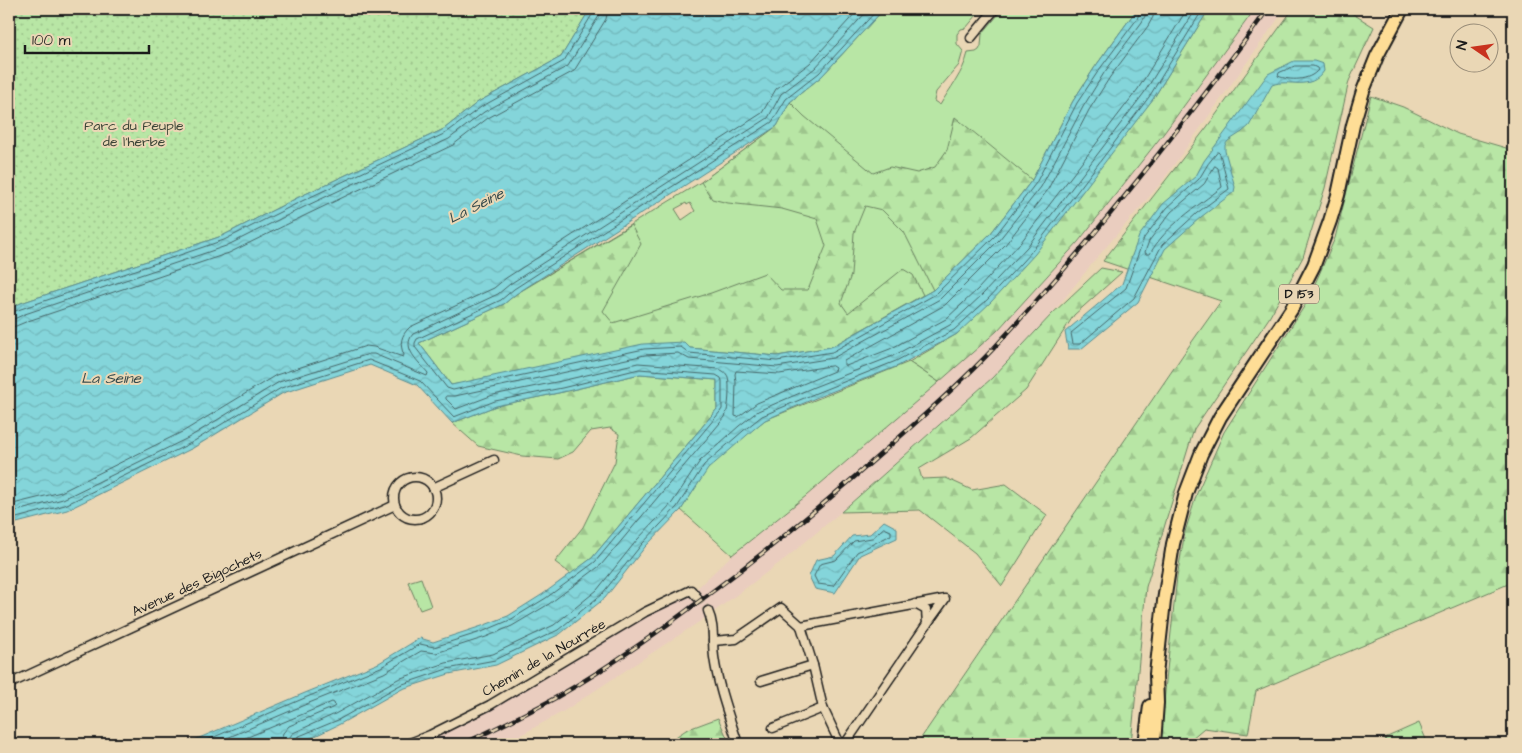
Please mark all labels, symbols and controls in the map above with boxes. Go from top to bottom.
scale bar [25,22,149,54]
north arrow [1450,22,1500,72]
text: 100 m [32,30,71,51]
text: N [1452,39,1473,52]
park label: Parc du Peuple de l'herbe [84,116,184,152]
water label: La Seine [445,183,508,229]
road number: D 153 [1279,284,1319,304]
water label: La Seine [81,368,142,389]
street label: Avenue des Bigochets [129,544,265,622]
street label: Chemin de la Nourrée [479,614,610,702]

